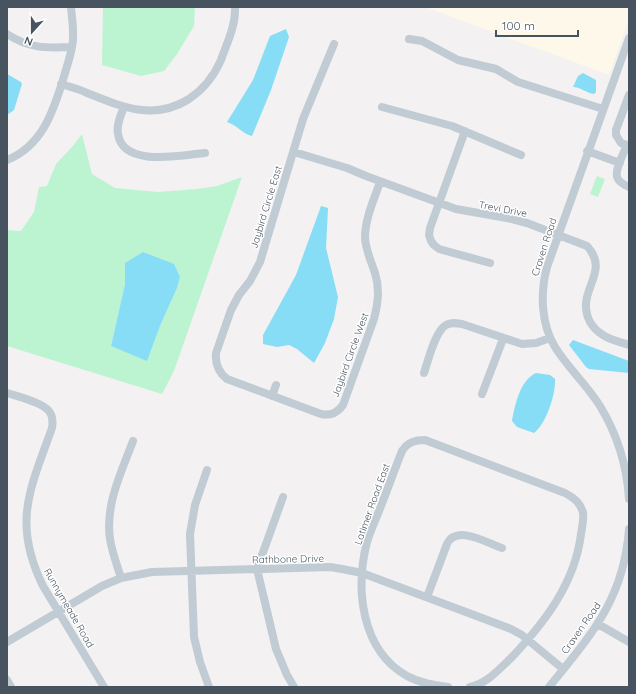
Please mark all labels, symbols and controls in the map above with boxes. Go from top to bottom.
north arrow [12,12,52,52]
scale bar [496,12,578,38]
text: 100 m [502,18,535,33]
text: N [22,33,35,49]
street label: Jaybird Circle East [247,163,285,250]
street label: Trevi Drive [478,198,529,220]
street label: Craven Road [528,216,560,278]
street label: Jaybird Circle West [329,310,372,399]
street label: Latimer Road East [351,461,393,546]
street label: Rathbone Drive [252,552,325,566]
street label: Runnymeade Road [41,566,97,650]
street label: Craven Road [558,600,604,656]

